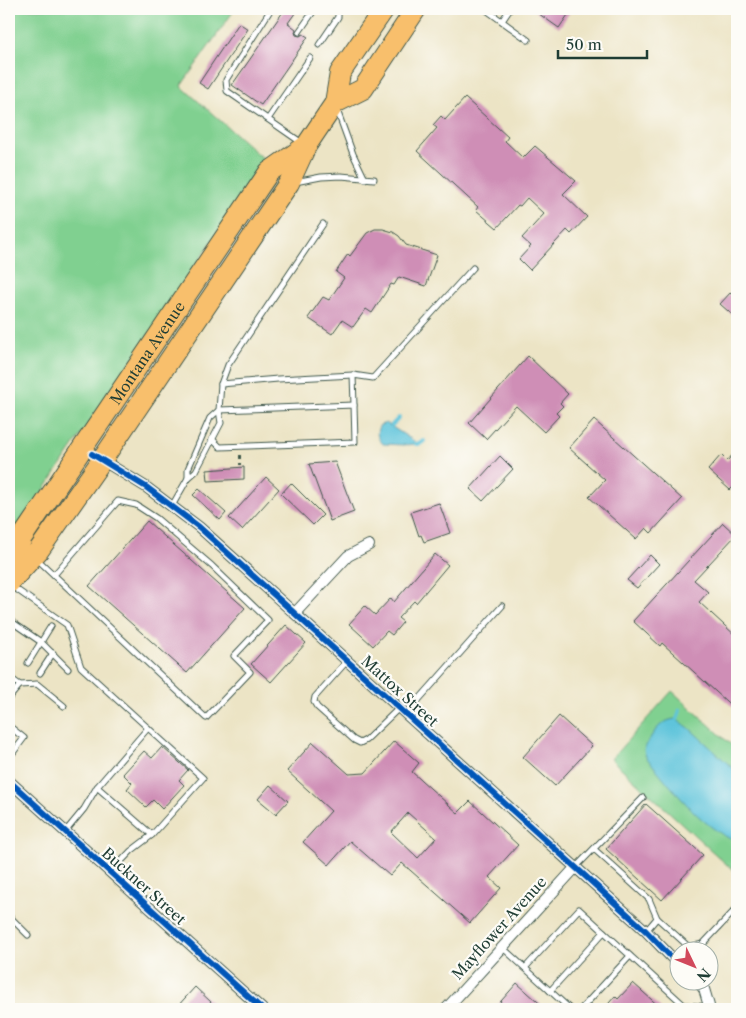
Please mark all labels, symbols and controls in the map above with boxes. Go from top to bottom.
scale bar [558,28,647,60]
text: 50 m [566,35,602,54]
street label: Montana Avenue [105,297,189,408]
street label: Mattox Street [357,651,443,731]
street label: Buckner Street [98,843,190,929]
street label: Mayflower Avenue [448,872,550,984]
north arrow [668,940,718,990]
text: N [693,964,714,985]

